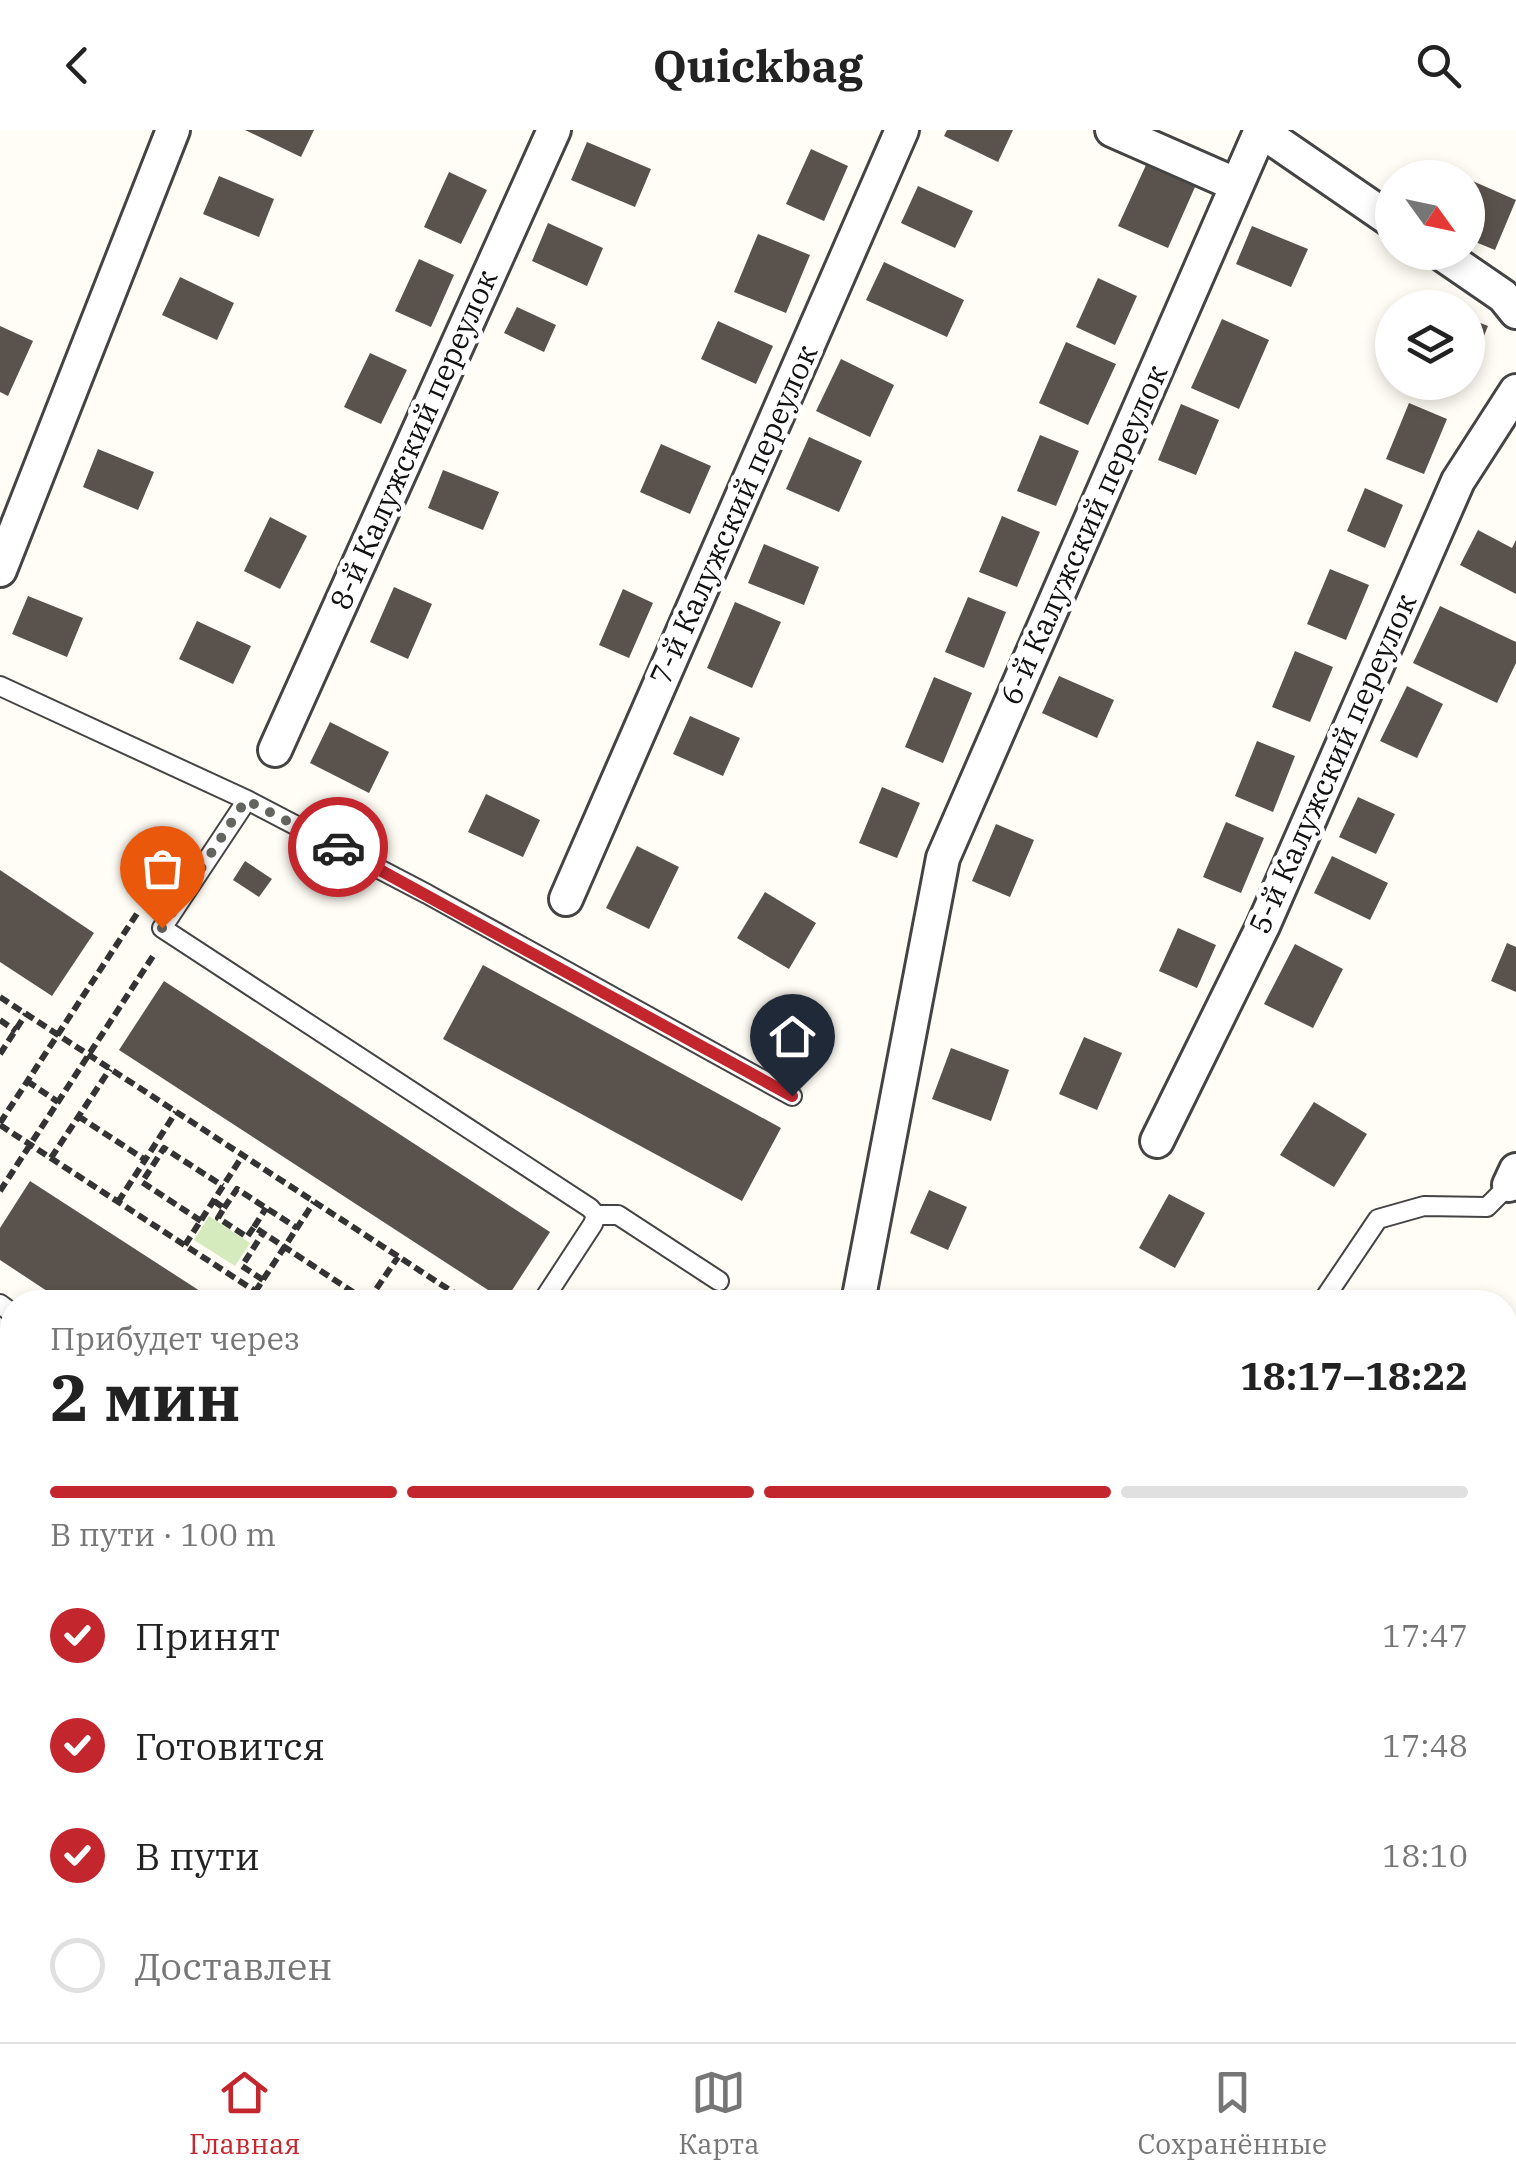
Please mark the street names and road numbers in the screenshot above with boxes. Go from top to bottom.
street label: 8-й Калужский переулок [320,263,505,616]
street label: 7-й Калужский переулок [640,338,825,691]
street label: 6-й Калужский переулок [990,358,1175,711]
street label: 5-й Калужский переулок [1239,587,1424,940]

